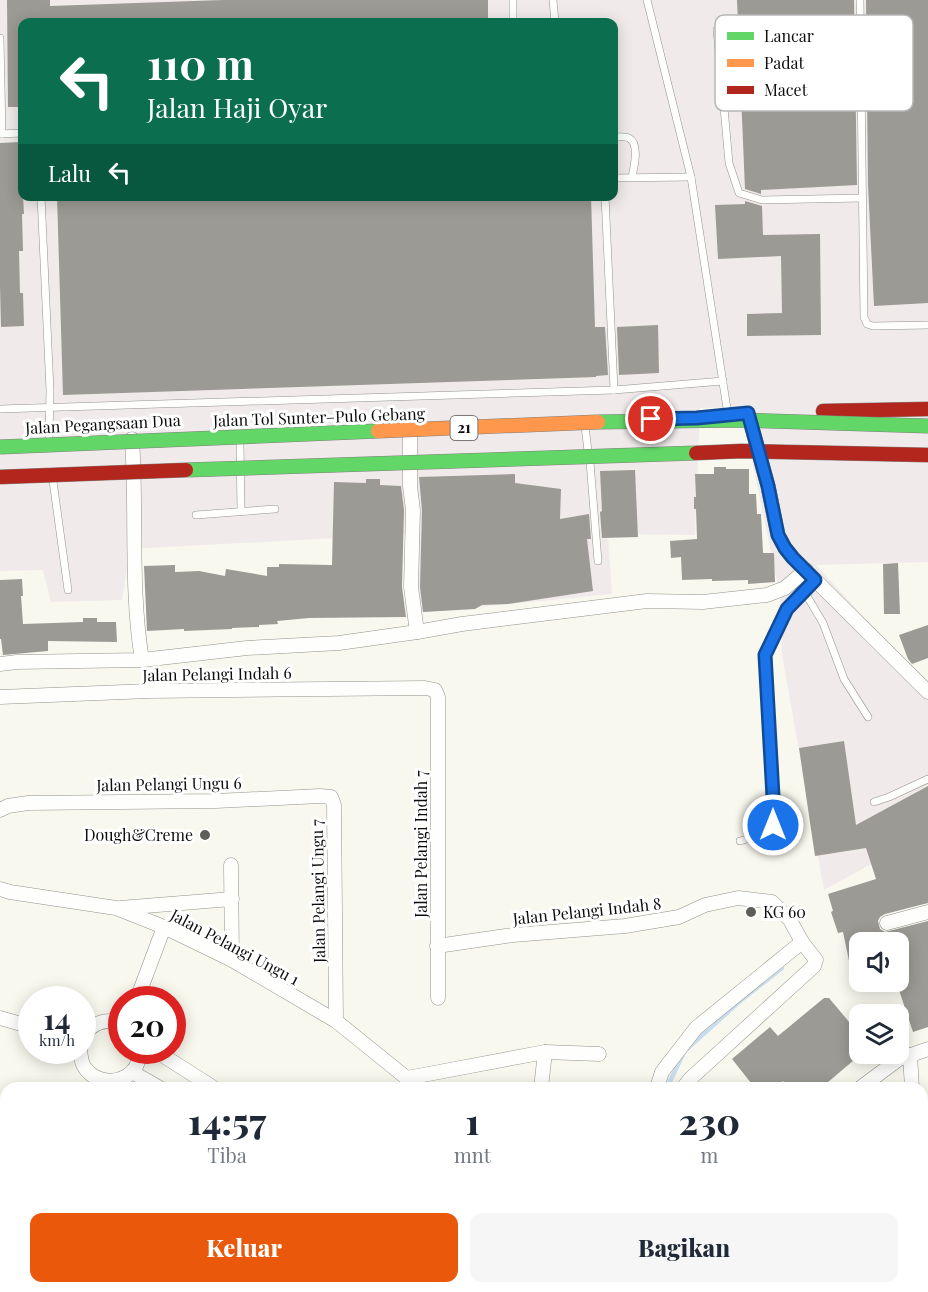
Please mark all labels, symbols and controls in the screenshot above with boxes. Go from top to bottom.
legend [715,15,913,111]
text: Lancar [764,25,814,46]
text: 110 m [147,35,254,91]
icon: left [48,42,126,120]
text: Padat [764,52,804,73]
text: Macet [764,79,808,100]
text: Jalan Haji Oyar [147,89,327,125]
icon: left [103,156,136,189]
text: Lalu [48,158,91,188]
pin [625,393,676,444]
street label: Jalan Tol Sunter–Pulo Gebang [212,402,426,431]
icon: arrive [634,402,667,435]
street label: Jalan Pegangsaan Dua [24,409,181,438]
road number: 21 [450,416,478,440]
street label: Jalan Pelangi Indah 6 [141,662,292,685]
street label: Jalan Pelangi Indah 7 [410,770,431,919]
street label: Jalan Pelangi Ungu 6 [95,772,242,795]
position arrow [741,793,805,857]
street label: Jalan Pelangi Ungu 7 [306,819,329,964]
place label: Dough&Creme [84,824,193,845]
marker: Dough&Creme [198,828,212,842]
street label: Jalan Pelangi Indah 8 [511,892,662,929]
place label: KG 60 [763,901,806,922]
street label: Jalan Pelangi Ungu 1 [166,903,303,989]
marker: KG 60 [744,905,758,919]
map controls [849,932,909,1064]
button: sound [849,932,909,992]
speed limit sign: 20 [108,986,186,1064]
text: 14 [43,998,71,1038]
button: layers [849,1004,909,1064]
text: km/h [39,1030,75,1050]
text: 14:57 [188,1096,266,1144]
text: 1 [466,1096,479,1144]
text: 230 [679,1096,740,1144]
text: Tiba [207,1141,247,1168]
text: mnt [454,1141,491,1168]
text: m [701,1141,718,1168]
button: Keluar [30,1213,458,1282]
button: Bagikan [470,1213,898,1282]

